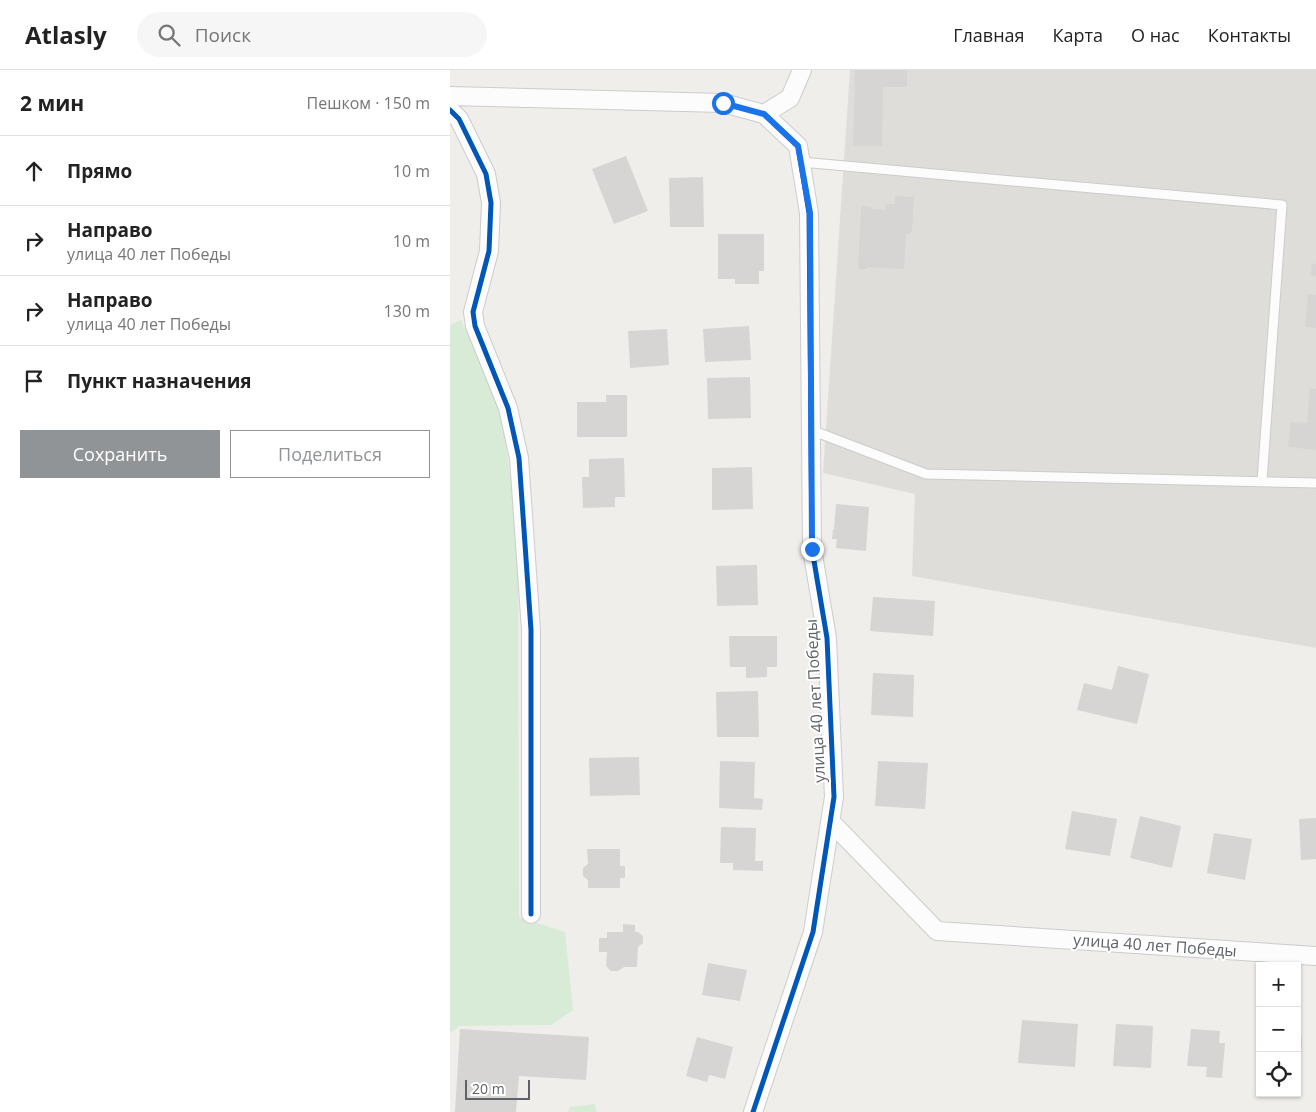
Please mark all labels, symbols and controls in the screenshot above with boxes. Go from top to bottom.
search box [137,12,487,57]
text: Atlasly [25,18,107,51]
icon: search [155,21,183,49]
text: Поиск [195,22,251,48]
text: Главная [953,23,1025,47]
text: Карта [1053,23,1103,47]
text: О нас [1131,23,1180,47]
text: Контакты [1208,23,1291,47]
text: 2 мин [20,89,84,117]
text: Пешком · 150 m [307,92,430,114]
route start [712,92,735,115]
icon: ahead [20,157,48,185]
text: Прямо [67,158,132,184]
text: 10 m [393,160,430,182]
text: Направо [67,217,153,243]
icon: right [20,227,48,255]
text: 10 m [393,230,430,252]
text: улица 40 лет Победы [67,243,231,265]
text: Направо [67,287,153,313]
icon: right [20,297,48,325]
text: 130 m [384,300,430,322]
text: улица 40 лет Победы [67,313,231,335]
icon: arrive [20,367,48,395]
text: Пункт назначения [67,368,252,394]
button: Сохранить [20,430,220,478]
button: Поделиться [230,430,430,478]
route end [801,538,824,561]
street label: улица 40 лет Победы [800,619,830,783]
street label: улица 40 лет Победы [1072,928,1238,962]
map controls [1256,962,1301,1097]
button: + [1256,962,1301,1007]
button: − [1256,1007,1301,1052]
button: locate [1256,1052,1301,1097]
scale bar [465,1077,530,1100]
text: 20 m [472,1079,505,1098]

